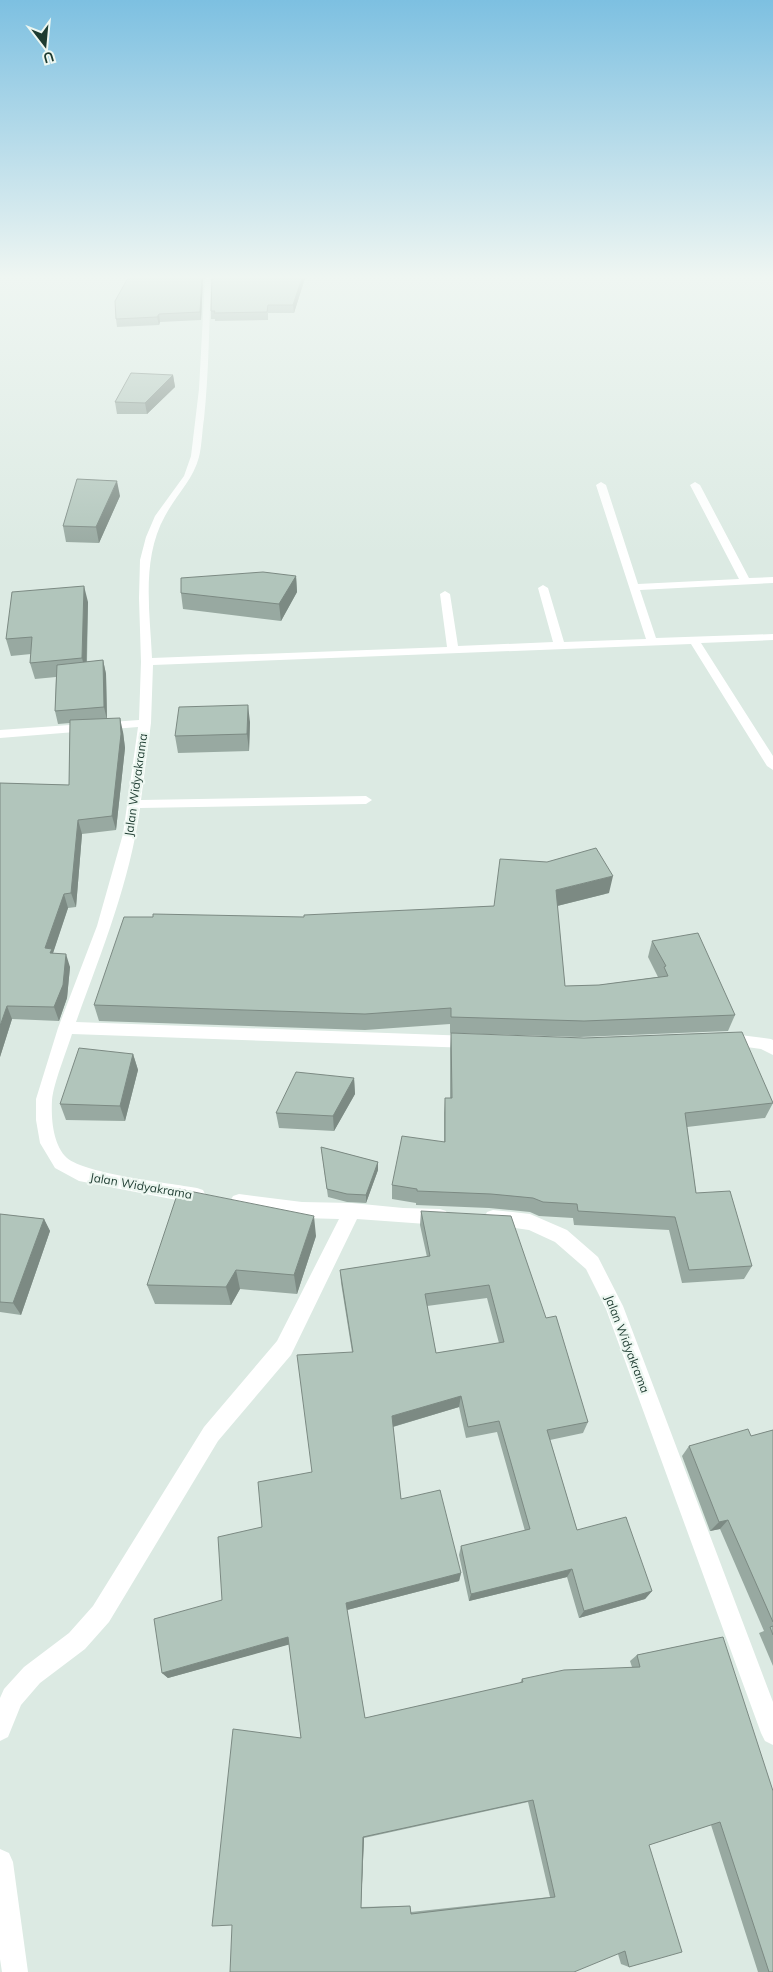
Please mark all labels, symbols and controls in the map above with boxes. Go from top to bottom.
north arrow [20,20,70,70]
text: U [41,47,56,68]
street label: Jalan Widyakrama [121,733,150,837]
street label: Jalan Widyakrama [89,1169,193,1202]
street label: Jalan Widyakrama [602,1293,653,1395]

